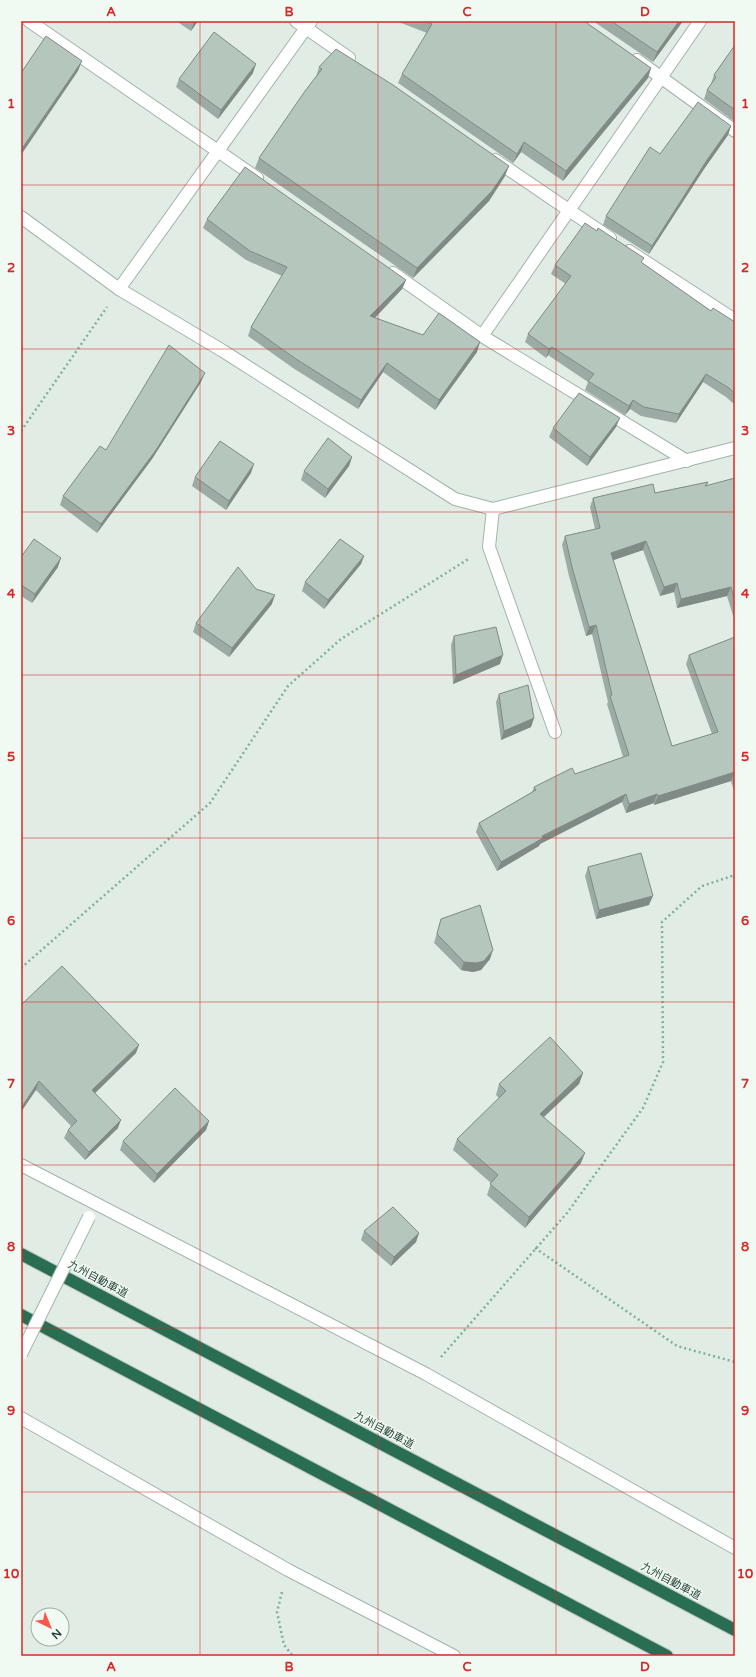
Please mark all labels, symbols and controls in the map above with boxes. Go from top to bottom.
text: A [106,4,116,20]
text: B [284,4,294,20]
text: C [462,4,472,20]
text: D [640,4,650,20]
text: 1 [7,96,15,112]
text: 1 [741,96,749,112]
text: 2 [7,260,15,276]
text: 2 [741,260,749,276]
text: 3 [7,423,15,439]
text: 3 [741,423,749,439]
text: 4 [7,586,16,602]
text: 4 [741,586,750,602]
text: 5 [7,749,15,765]
text: 5 [741,749,749,765]
text: 6 [7,913,15,929]
text: 6 [741,913,749,929]
text: 7 [7,1076,15,1092]
text: 7 [741,1076,749,1092]
text: 8 [7,1239,15,1255]
text: 8 [741,1239,749,1255]
street label: 九州自動車道 [66,1258,130,1300]
text: 9 [7,1403,15,1419]
text: 9 [741,1403,749,1419]
street label: 九州自動車道 [352,1409,416,1451]
street label: 九州自動車道 [639,1560,703,1602]
text: 10 [3,1566,19,1582]
text: 10 [737,1566,753,1582]
north arrow [30,1607,70,1647]
text: N [49,1626,64,1642]
text: A [106,1659,116,1675]
text: B [284,1659,294,1675]
text: C [462,1659,472,1675]
text: D [640,1659,650,1675]

